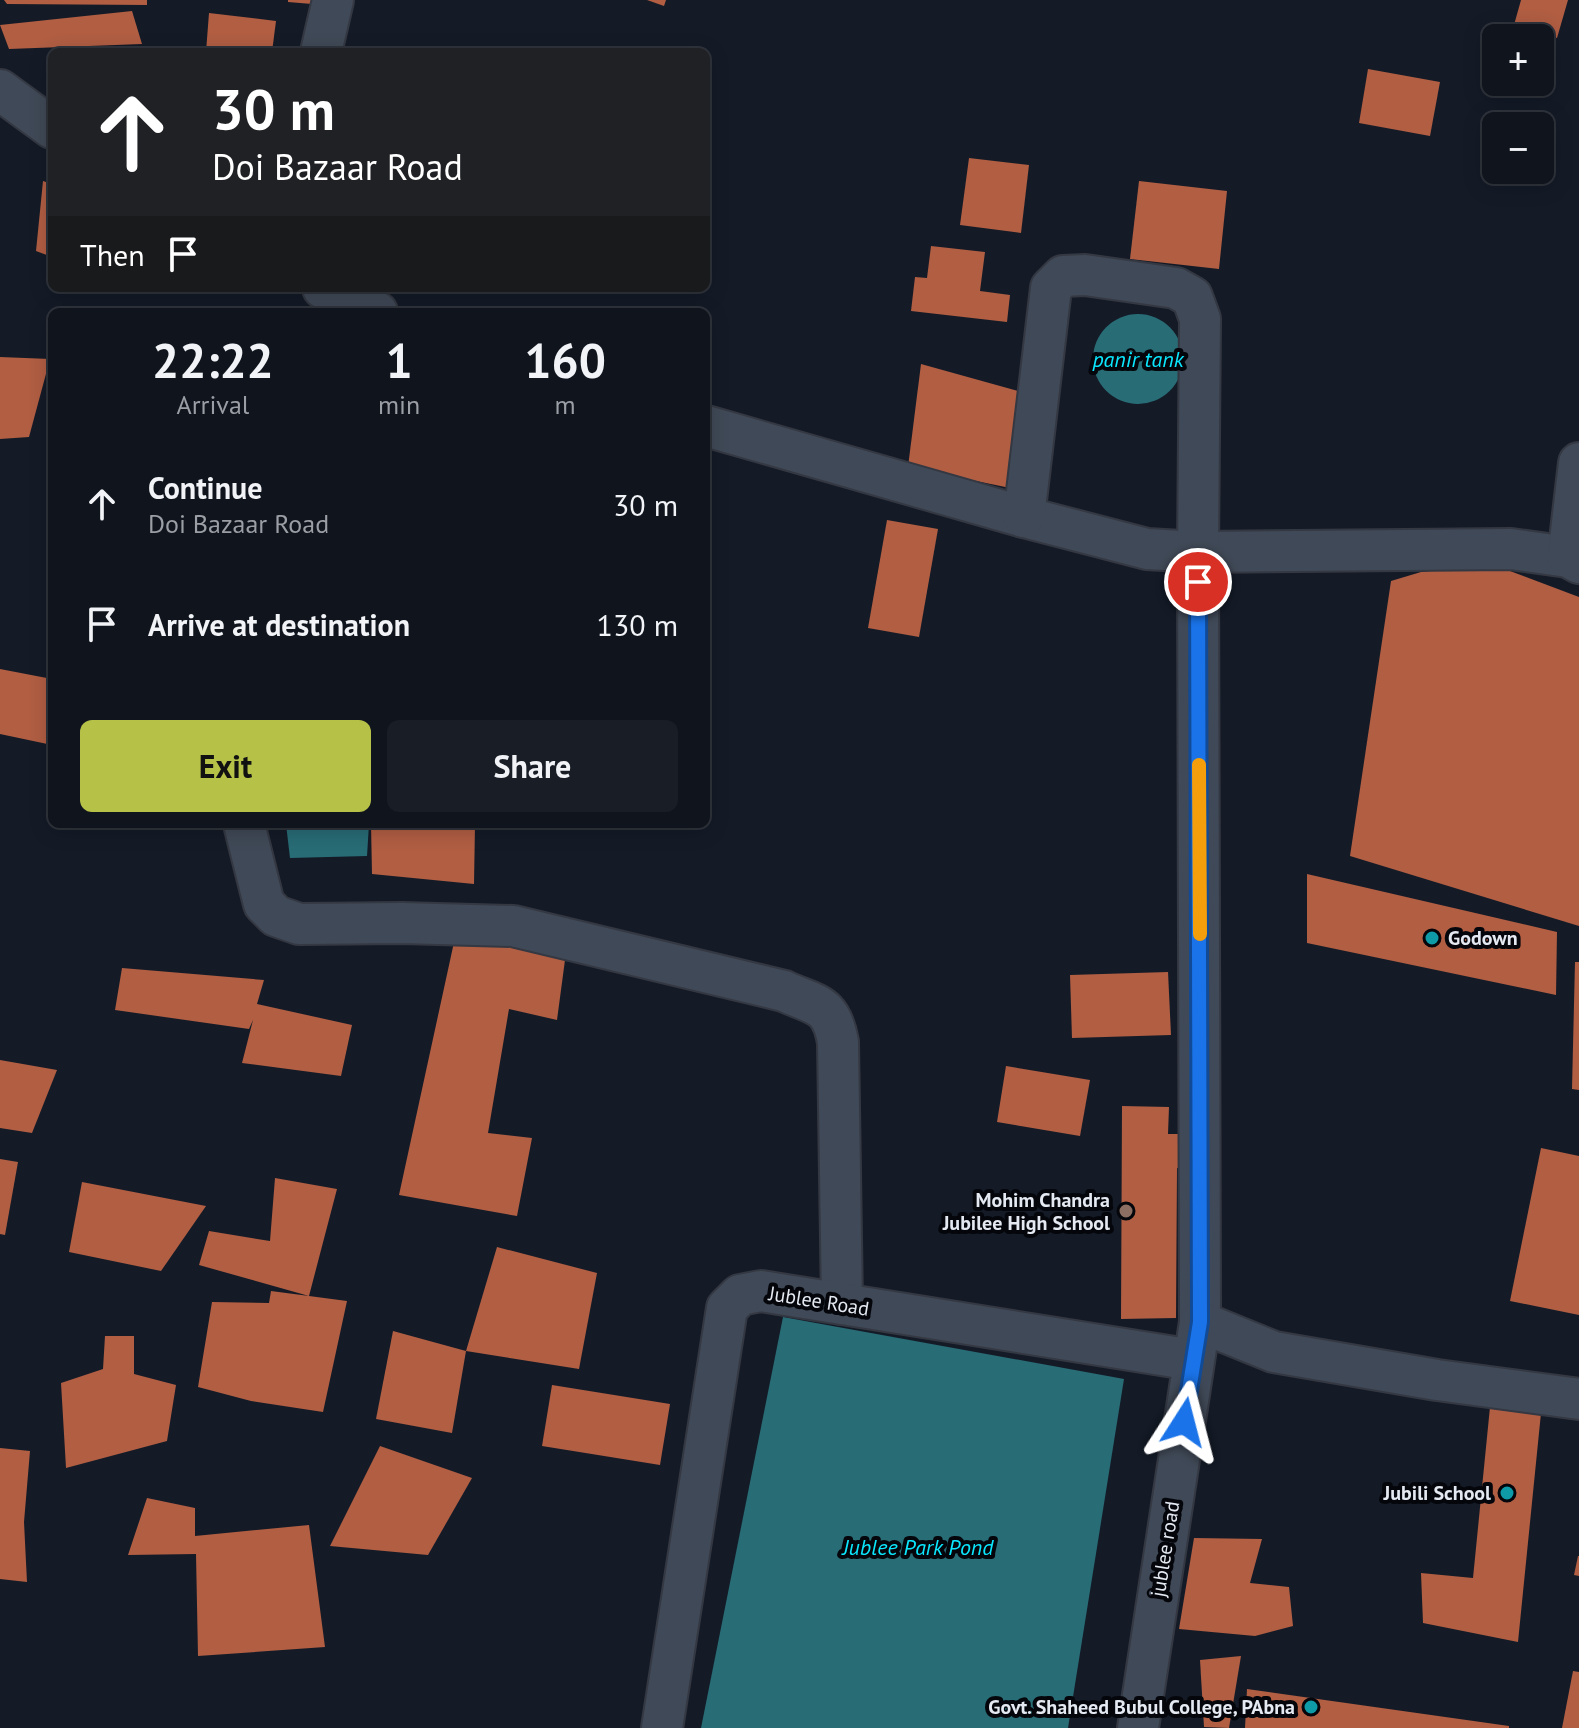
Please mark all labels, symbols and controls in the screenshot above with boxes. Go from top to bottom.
map controls [1482,24,1554,184]
button: + [1482,24,1554,96]
text: 30 m [212,73,335,145]
icon: ahead [80,80,184,184]
button: − [1482,112,1554,184]
text: Doi Bazaar Road [212,143,463,190]
icon: arrive [161,232,205,276]
text: Then [80,235,145,274]
text: 22:22 [152,329,274,391]
text: 1 [385,329,413,391]
text: 160 [524,329,606,391]
water label: panir tank [1091,345,1185,373]
text: Arrival [177,388,249,421]
text: min [378,388,420,421]
text: m [555,388,576,421]
text: Continue [148,468,262,507]
icon: ahead [80,482,124,526]
text: 30 m [613,485,678,524]
text: Doi Bazaar Road [148,507,329,540]
pin [1164,548,1232,616]
icon: arrive [1176,560,1220,604]
icon: arrive [80,602,124,646]
text: Arrive at destination [148,605,410,644]
text: 130 m [597,605,678,644]
button: Exit [80,720,371,812]
button: Share [387,720,678,812]
place label: Godown [1448,925,1518,951]
marker: Godown [1423,929,1441,947]
place label: Mohim Chandra Jubilee High School [942,1187,1110,1236]
marker: Mohim Chandra Jubilee High School [1117,1202,1135,1220]
street label: Jublee Road [766,1280,871,1322]
position arrow [1142,1380,1226,1464]
place label: Jubili School [1383,1480,1491,1506]
marker: Jubili School [1498,1484,1516,1502]
street label: jublee road [1145,1499,1185,1599]
water label: Jublee Park Pond [840,1533,994,1561]
place label: Govt. Shaheed Bubul College, PAbna [988,1694,1295,1720]
marker: Govt. Shaheed Bubul College, PAbna [1302,1698,1320,1716]

